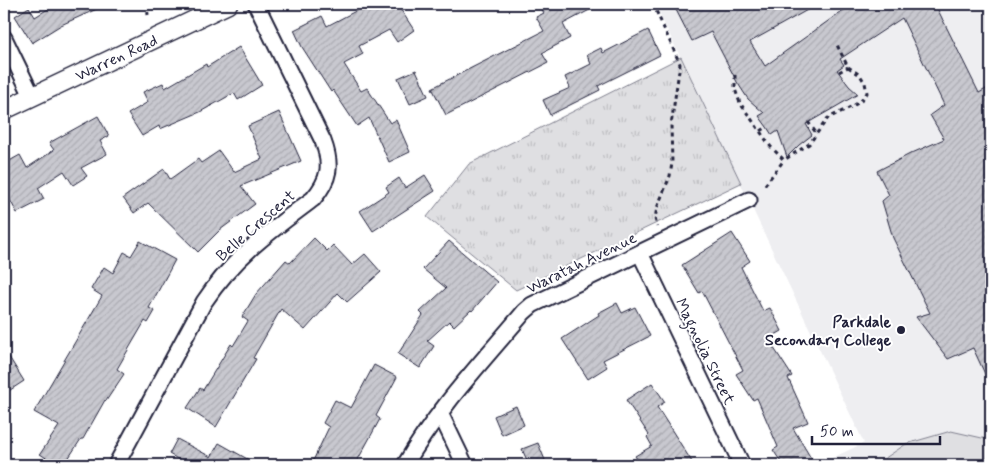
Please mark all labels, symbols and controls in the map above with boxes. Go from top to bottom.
street label: Warren Road [72,30,161,87]
street label: Belle Crescent [212,186,300,266]
street label: Waratah Avenue [523,228,640,299]
street label: Magnolia Street [669,295,740,409]
place label: Parkdale Secondary College [765,312,891,352]
marker: Parkdale Secondary College [895,324,907,336]
scale bar [812,414,940,446]
text: 50 m [820,422,854,442]

